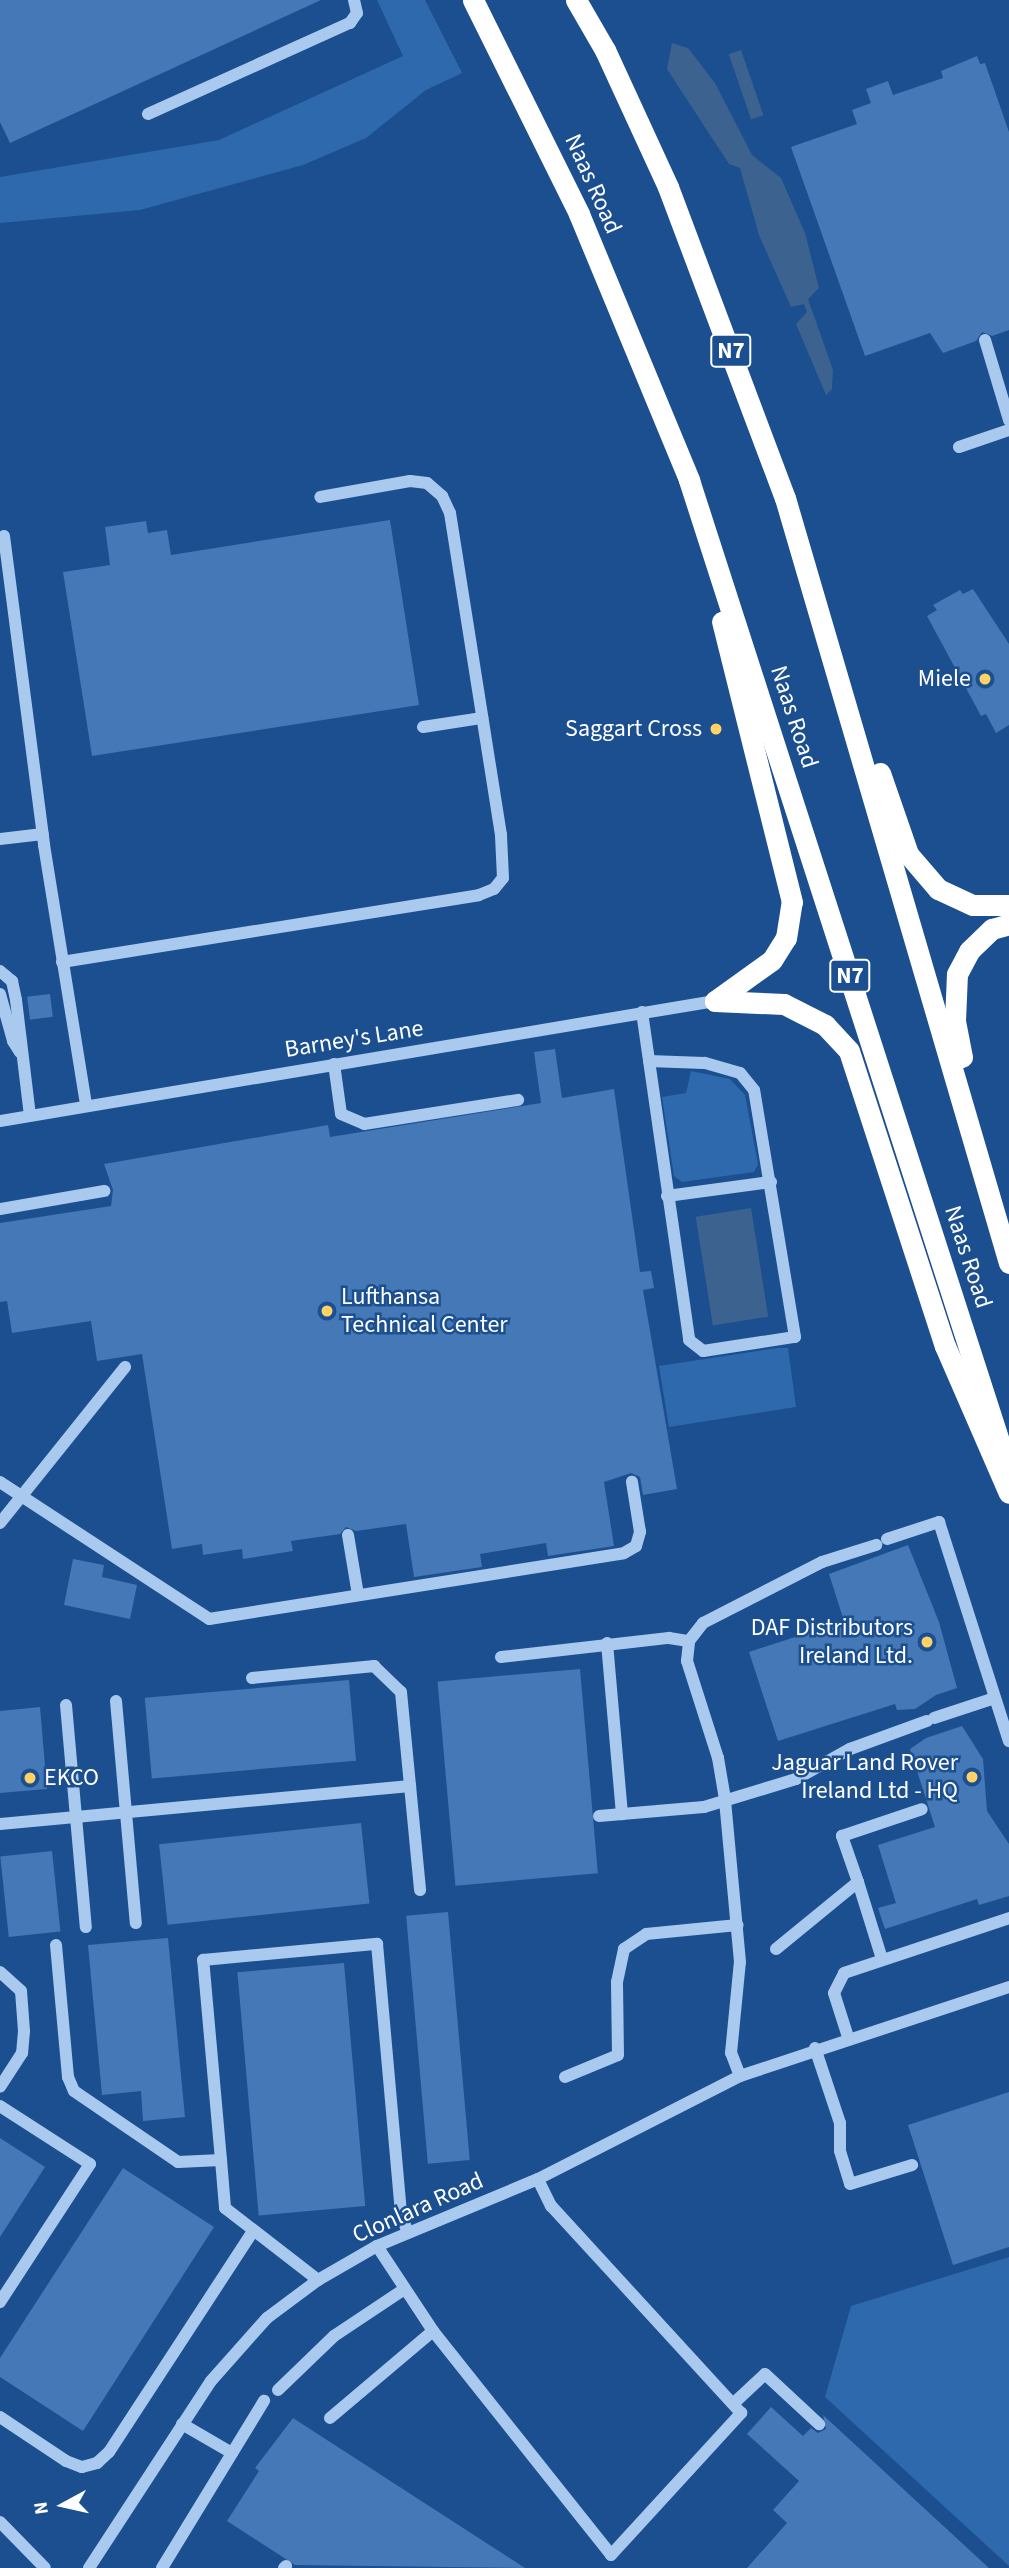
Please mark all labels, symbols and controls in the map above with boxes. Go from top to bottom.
street label: Naas Road [558,130,628,238]
road number: N7 [710,332,752,370]
street label: Naas Road [764,662,824,772]
place label: Miele [918,665,971,693]
marker: Miele [977,671,993,687]
place label: Saggart Cross [565,715,702,743]
marker: Saggart Cross [708,721,724,737]
road number: N7 [829,956,871,995]
street label: Barney's Lane [283,1014,425,1064]
street label: Naas Road [938,1202,998,1312]
place label: Lufthansa Technical Center [341,1283,508,1339]
marker: Lufthansa Technical Center [319,1303,335,1319]
place label: DAF Distributors Ireland Ltd. [751,1614,913,1670]
marker: DAF Distributors Ireland Ltd. [919,1634,935,1650]
place label: Jaguar Land Rover Ireland Ltd - HQ [771,1749,958,1805]
place label: EKCO [44,1764,99,1792]
marker: Jaguar Land Rover Ireland Ltd - HQ [964,1769,980,1785]
marker: EKCO [22,1770,38,1786]
street label: Clonlara Road [348,2166,488,2250]
north arrow [28,2470,98,2540]
text: N [27,2500,56,2516]

